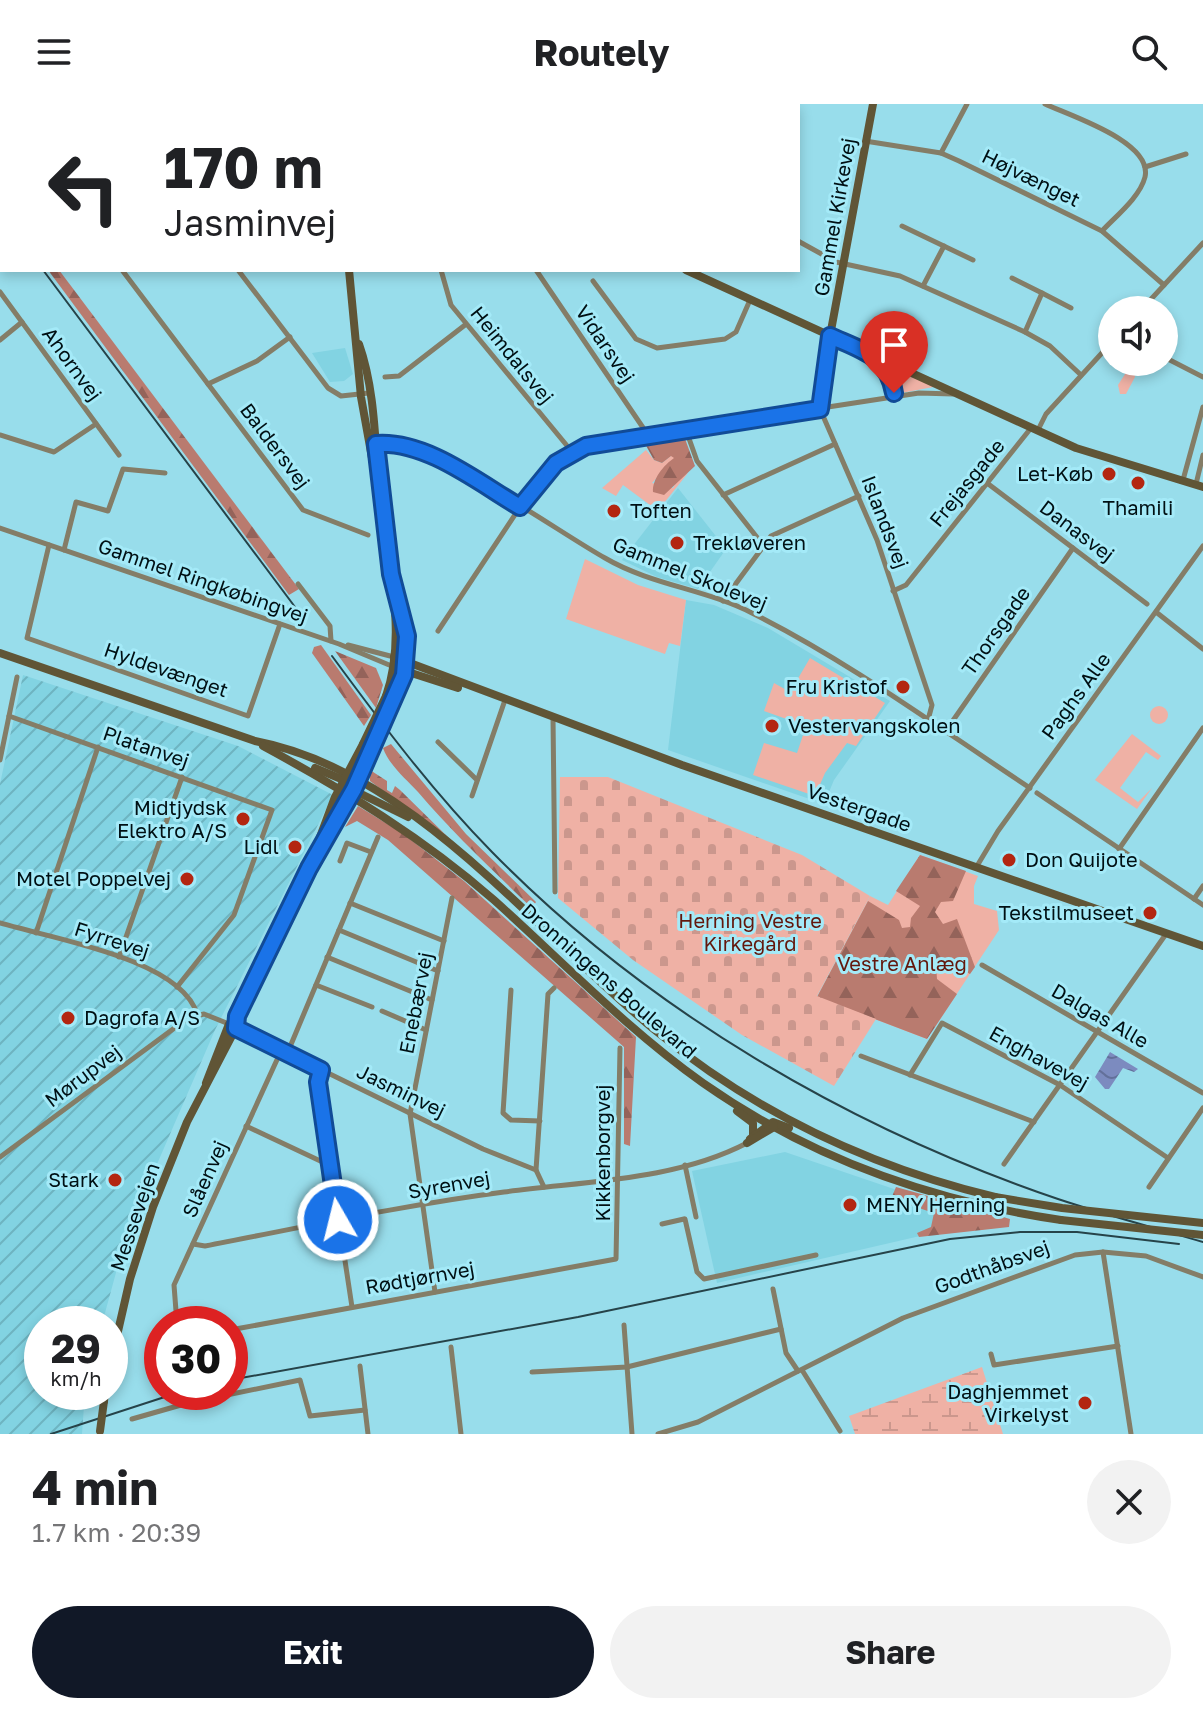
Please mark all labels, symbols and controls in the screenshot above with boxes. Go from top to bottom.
icon: menu [32,30,76,74]
icon: search [1127,30,1171,74]
text: Routely [533,31,670,74]
text: 170 m [164,133,323,200]
icon: left [32,136,136,240]
street label: Gammel Kirkevej [808,136,860,298]
street label: Højvænget [979,143,1084,211]
text: Jasminvej [164,201,336,244]
map controls [1098,296,1178,376]
button: sound [1098,296,1178,376]
street label: Vidarsvej [571,300,641,387]
street label: Heimdalsvej [466,301,559,408]
pin [860,311,928,393]
street label: Ahornvej [38,322,108,405]
icon: arrive [872,323,916,367]
street label: Baldersvej [236,398,316,493]
street label: Frejasgade [924,434,1009,531]
place label: Let-Køb [1017,461,1093,485]
marker: Let-Køb [1100,465,1118,483]
street label: Islandsvej [857,472,915,571]
marker: Thamili [1129,474,1147,492]
street label: Danasvej [1036,494,1120,566]
place label: Thamili [1103,495,1173,519]
place label: Toften [630,498,692,522]
marker: Toften [605,502,623,520]
place label: Trekløveren [693,530,806,554]
street label: Gammel Skolevej [610,531,771,615]
street label: Gammel Ringkøbingvej [95,533,311,627]
marker: Trekløveren [668,534,686,552]
street label: Thorsgade [956,582,1034,679]
street label: Hyldevænget [101,637,232,701]
street label: Paghs Alle [1036,647,1115,744]
place label: Fru Kristof [786,674,887,698]
marker: Fru Kristof [894,678,912,696]
place label: Vestervangskolen [788,713,961,737]
marker: Vestervangskolen [763,717,781,735]
street label: Platanvej [100,720,193,772]
street label: Vestergade [804,778,915,836]
place label: Midtjydsk Elektro A/S [117,795,227,842]
marker: Midtjydsk Elektro A/S [234,810,252,828]
place label: Lidl [244,834,279,858]
marker: Lidl [286,838,304,856]
place label: Don Quijote [1025,847,1138,871]
marker: Don Quijote [1000,851,1018,869]
place label: Motel Poppelvej [16,866,171,890]
marker: Motel Poppelvej [178,870,196,888]
street label: Dronningens Boulevard [517,898,702,1063]
place label: Tekstilmuseet [999,900,1134,924]
marker: Tekstilmuseet [1141,904,1159,922]
park label: Herning Vestre Kirkegård [678,908,822,955]
street label: Fyrrevej [72,916,153,962]
street label: Enebærvej [393,950,437,1056]
park label: Vestre Anlæg [837,951,967,975]
street label: Dalgas Alle [1048,978,1153,1053]
place label: Dagrofa A/S [84,1005,200,1029]
marker: Dagrofa A/S [59,1009,77,1027]
street label: Enghavevej [986,1020,1093,1094]
street label: Mørupvej [40,1039,125,1111]
street label: Jasminvej [353,1058,450,1122]
street label: Kikkenborgvej [590,1084,614,1222]
street label: Slåenvej [176,1136,232,1221]
street label: Messevejen [104,1159,164,1274]
street label: Syrenvej [406,1165,492,1203]
place label: Stark [48,1167,99,1191]
marker: Stark [106,1171,124,1189]
position arrow [296,1178,380,1262]
place label: MENY Herning [866,1192,1005,1216]
marker: MENY Herning [841,1196,859,1214]
street label: Godthåbsvej [931,1234,1052,1298]
street label: Rødtjørnvej [363,1256,476,1298]
speed limit sign: 30 [144,1306,248,1410]
text: 29 [51,1324,101,1372]
text: km/h [51,1366,101,1390]
place label: Daghjemmet Virkelyst [947,1379,1069,1426]
marker: Daghjemmet Virkelyst [1076,1394,1094,1412]
text: 4 min [32,1458,158,1516]
button: close [1087,1460,1171,1544]
text: 1.7 km · 20:39 [32,1517,201,1548]
button: Exit [32,1606,594,1698]
button: Share [610,1606,1171,1698]

